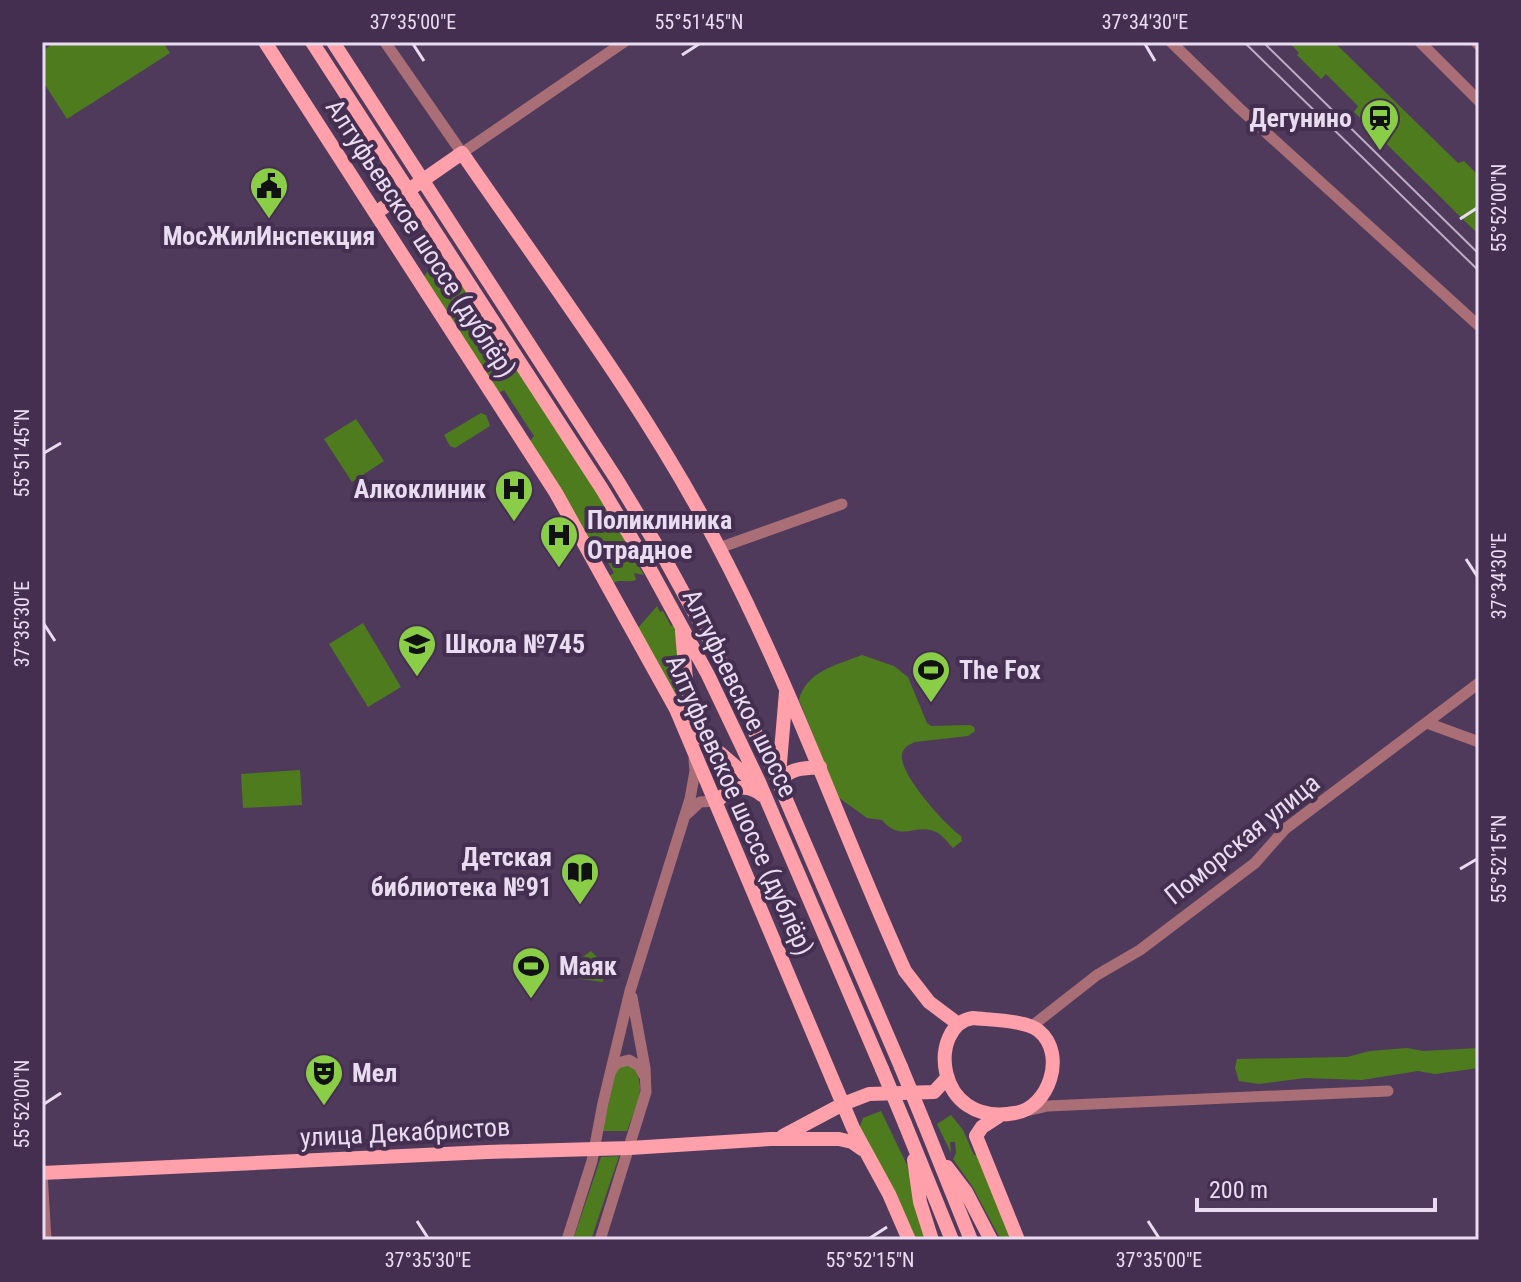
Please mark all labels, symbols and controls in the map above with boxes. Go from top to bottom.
text: 37°35'00"E [370,10,456,34]
text: 55°51'45"N [654,10,744,34]
text: 37°34'30"E [1102,10,1188,34]
street label: Алтуфьевское шоссе (дублёр) [320,93,522,383]
station icon: Дегунино [1359,97,1401,152]
place label: Дегунино [1249,103,1352,133]
text: 55°52'00"N [1487,163,1511,253]
public building icon: МосЖилИнспекция [248,165,290,220]
place label: МосЖилИнспекция [163,221,375,251]
text: 55°51'45"N [10,408,34,498]
hospital icon: Алкоклиник [493,468,535,523]
place label: Алкоклиник [354,474,486,504]
place label: Поликлиника Отрадное [587,505,732,565]
hospital icon: Поликлиника Отрадное [538,514,580,569]
text: 37°34'30"E [1487,533,1511,619]
text: 37°35'30"E [10,581,34,667]
street label: Алтуфьевское шоссе [677,584,803,802]
school or university icon: Школа №745 [396,623,438,678]
place label: Школа №745 [445,629,585,659]
sports icon: The Fox [910,649,952,704]
street label: Алтуфьевское шоссе (дублёр) [660,650,820,960]
place label: The Fox [959,655,1041,685]
street label: Поморская улица [1159,767,1325,911]
text: 55°52'15"N [1487,814,1511,904]
place label: Детская библиотека №91 [371,842,552,902]
library icon: Детская библиотека №91 [559,851,601,906]
sports icon: Маяк [510,945,552,1000]
place label: Маяк [559,951,617,981]
theatre icon: Мел [303,1052,345,1107]
place label: Мел [352,1058,397,1088]
text: 55°52'00"N [10,1059,34,1149]
street label: улица Декабристов [299,1112,511,1152]
scale bar [1197,1162,1435,1212]
text: 200 m [1209,1176,1268,1204]
text: 37°35'30"E [385,1248,471,1272]
text: 55°52'15"N [825,1248,915,1272]
text: 37°35'00"E [1116,1248,1202,1272]

